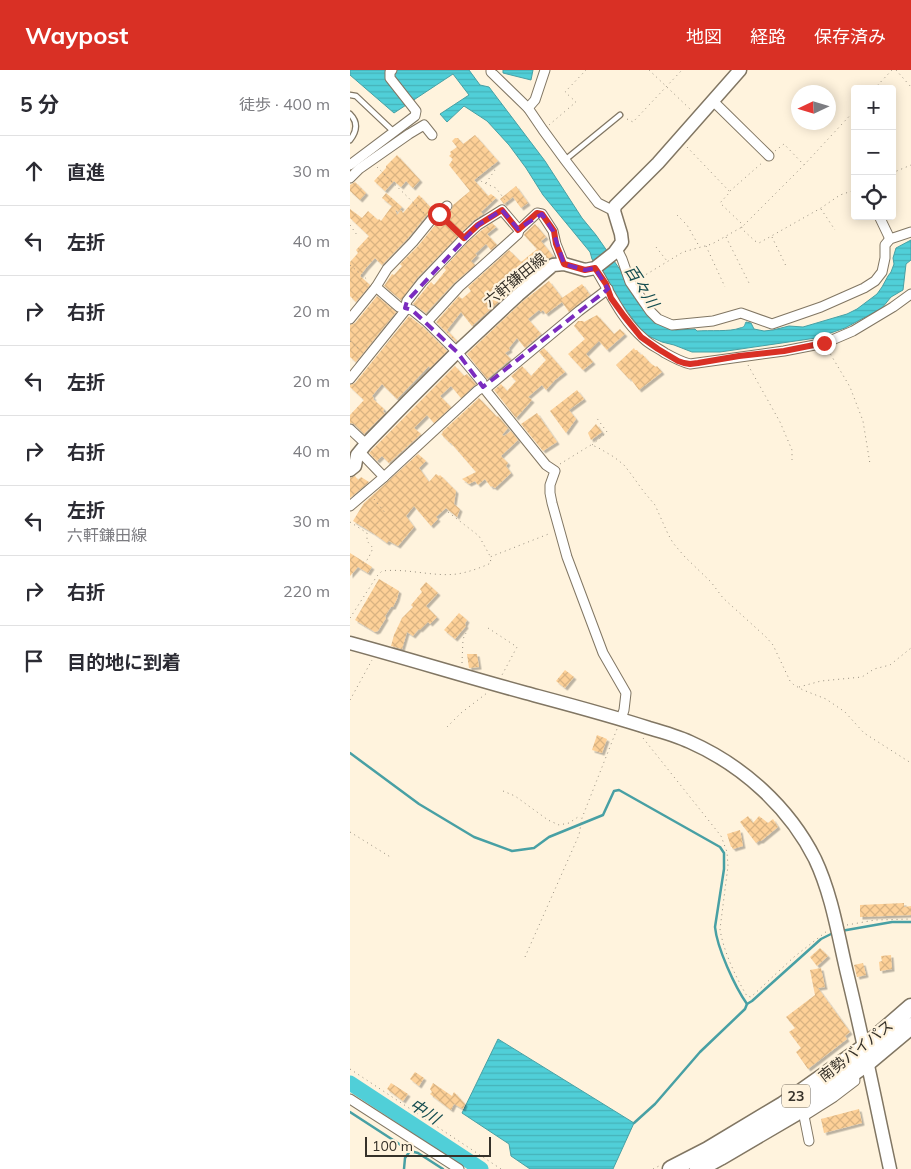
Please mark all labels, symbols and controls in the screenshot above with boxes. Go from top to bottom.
text: Waypost [25,20,128,50]
text: 地図 [686,25,722,48]
text: 経路 [750,25,786,48]
text: 保存済み [814,25,886,48]
north arrow [791,85,836,130]
map controls [851,85,896,220]
button: + [851,85,896,130]
text: 5 分 [20,91,59,117]
text: 徒歩 · 400 m [239,94,330,114]
button: − [851,130,896,175]
icon: ahead [20,157,48,185]
text: 直進 [67,160,105,184]
text: 30 m [293,161,330,181]
button: locate [851,175,896,220]
route start [428,203,451,226]
icon: left [20,227,48,255]
text: 左折 [67,230,105,254]
text: 40 m [293,231,330,251]
street label: 六軒鎌田線 [480,249,550,311]
water label: 百々川 [621,260,665,313]
icon: right [20,297,48,325]
text: 右折 [67,300,105,324]
text: 20 m [293,301,330,321]
route end [813,332,836,355]
icon: left [20,367,48,395]
text: 左折 [67,370,105,394]
text: 20 m [293,371,330,391]
icon: right [20,437,48,465]
text: 右折 [67,440,105,464]
text: 40 m [293,441,330,461]
text: 左折 [67,498,105,522]
icon: left [20,507,48,535]
text: 30 m [293,511,330,531]
text: 六軒鎌田線 [67,525,147,545]
icon: right [20,577,48,605]
text: 右折 [67,580,105,604]
text: 220 m [283,581,330,601]
icon: arrive [20,647,48,675]
text: 目的地に到着 [67,650,181,674]
street label: 南勢バイパス [814,1016,897,1086]
road number: 23 [782,1084,810,1108]
water label: 中川 [406,1094,446,1129]
scale bar [365,1134,491,1157]
text: 100 m [372,1137,413,1155]

